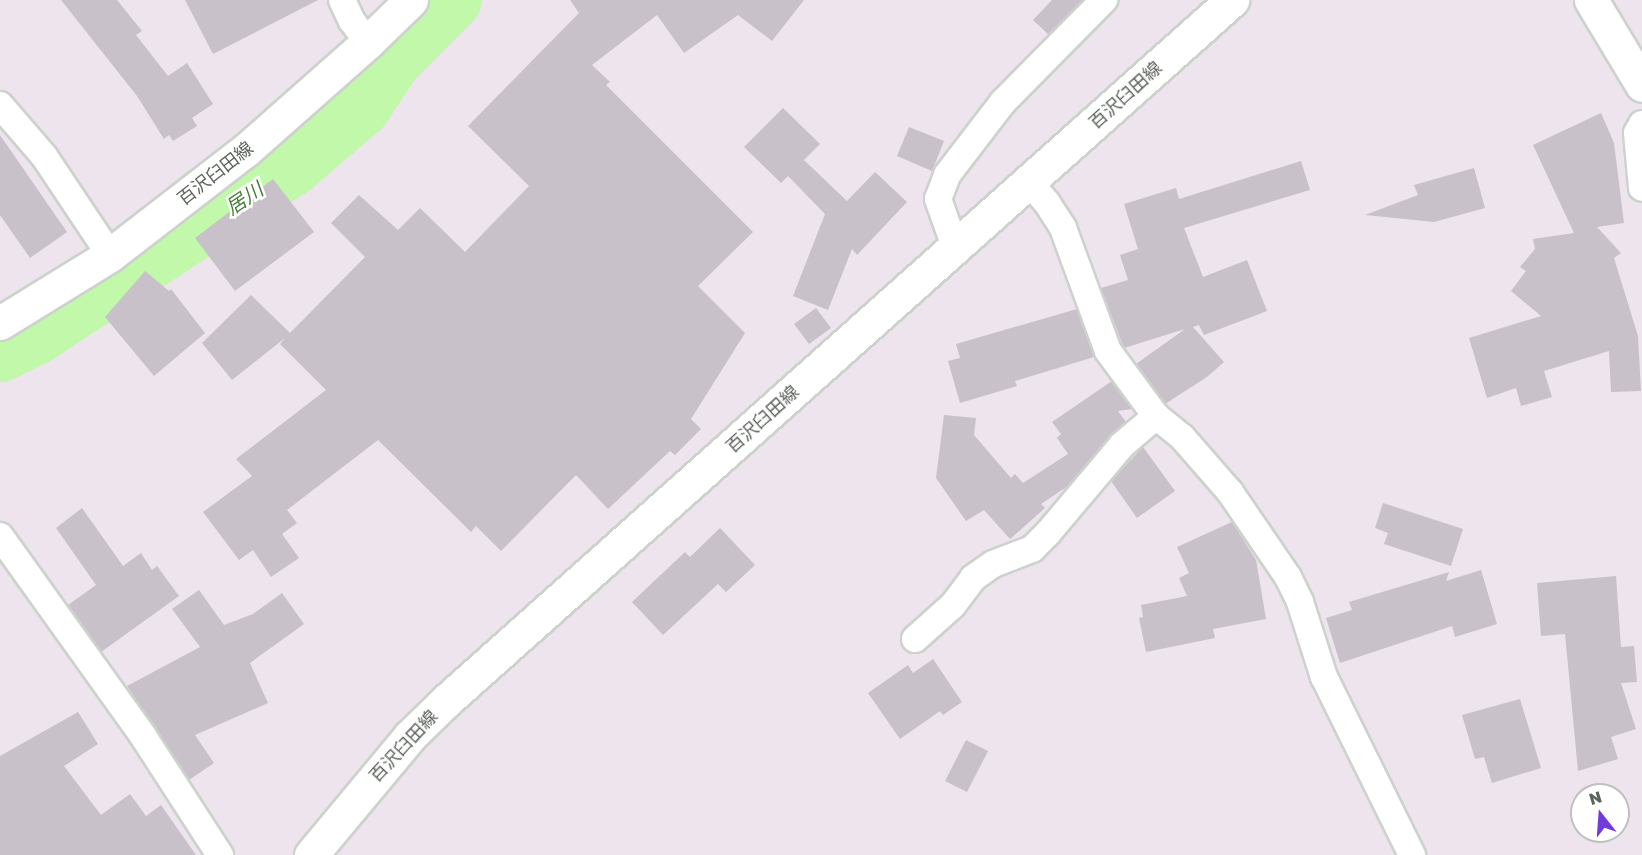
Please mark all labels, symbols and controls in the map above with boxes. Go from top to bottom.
street label: 百沢臼田線 [1084,57,1166,133]
street label: 百沢臼田線 [173,137,257,209]
water label: 居川 [221,177,267,219]
street label: 百沢臼田線 [721,381,803,457]
street label: 百沢臼田線 [364,706,442,786]
north arrow [1570,783,1630,843]
text: N [1587,786,1604,809]

